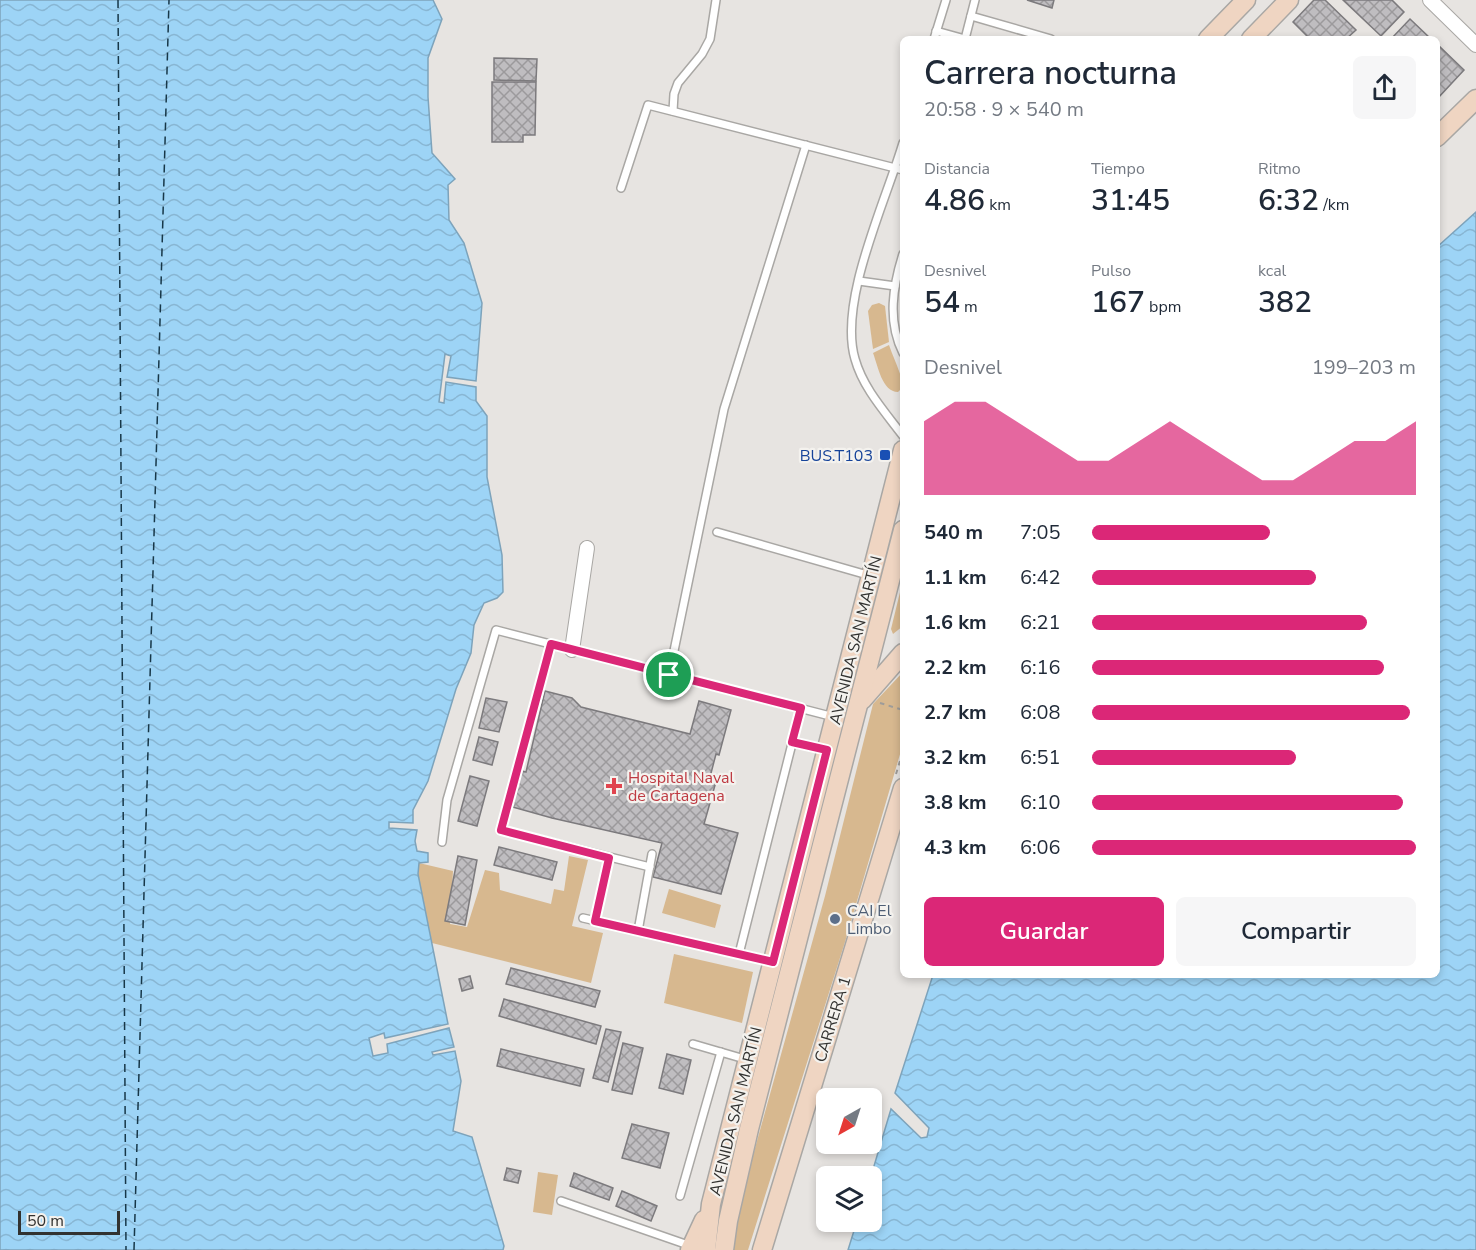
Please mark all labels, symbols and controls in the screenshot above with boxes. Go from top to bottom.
text: Carrera nocturna [924,51,1177,96]
button: share [1353,56,1416,119]
text: 20:58 · 9 × 540 m [924,96,1084,123]
text: Distancia [924,158,990,180]
text: Tiempo [1091,158,1145,180]
text: Ritmo [1258,158,1301,180]
text: 4.86 [924,180,985,221]
text: 31:45 [1091,180,1170,221]
text: 6:32 [1258,180,1319,221]
text: km [985,194,1011,216]
text: /km [1319,194,1349,216]
text: Desnivel [924,260,986,282]
text: Pulso [1091,260,1131,282]
text: kcal [1258,260,1286,282]
text: 54 [924,282,960,323]
text: 167 [1091,282,1145,323]
text: 382 [1258,282,1312,323]
text: m [960,296,978,318]
text: bpm [1145,296,1181,318]
text: Desnivel [924,354,1002,381]
text: 199–203 m [1312,354,1416,381]
place label: BUS.T103 [800,445,873,467]
marker: BUS.T103 [878,448,892,462]
text: 540 m [924,519,983,546]
text: 7:05 [1020,519,1061,546]
street label: AVENIDA SAN MARTÍN [824,554,888,727]
text: 1.1 km [924,564,987,591]
text: 6:42 [1020,564,1061,591]
text: 1.6 km [924,609,987,636]
text: 6:21 [1020,609,1061,636]
pin [643,649,694,700]
text: 2.2 km [924,654,987,681]
text: 6:16 [1020,654,1061,681]
icon: arrive [652,658,685,691]
text: 2.7 km [924,699,987,726]
text: 6:08 [1020,699,1061,726]
text: 3.2 km [924,744,987,771]
text: 6:51 [1020,744,1061,771]
place label: Hospital Naval de Cartagena [628,767,735,807]
marker: Hospital Naval de Cartagena [605,777,623,795]
text: 3.8 km [924,789,987,816]
text: 6:10 [1020,789,1061,816]
text: 4.3 km [924,834,987,861]
text: 6:06 [1020,834,1061,861]
button: Guardar [924,897,1164,966]
button: Compartir [1176,897,1416,966]
place label: CAI El Limbo [847,900,892,940]
marker: CAI El Limbo [828,912,842,926]
street label: CARRERA 1 [809,974,856,1065]
street label: AVENIDA SAN MARTÍN [704,1025,768,1198]
north arrow [816,1088,882,1154]
map controls [816,1088,882,1232]
button: layers [816,1166,882,1232]
scale bar [18,1208,120,1236]
text: 50 m [27,1210,64,1232]

